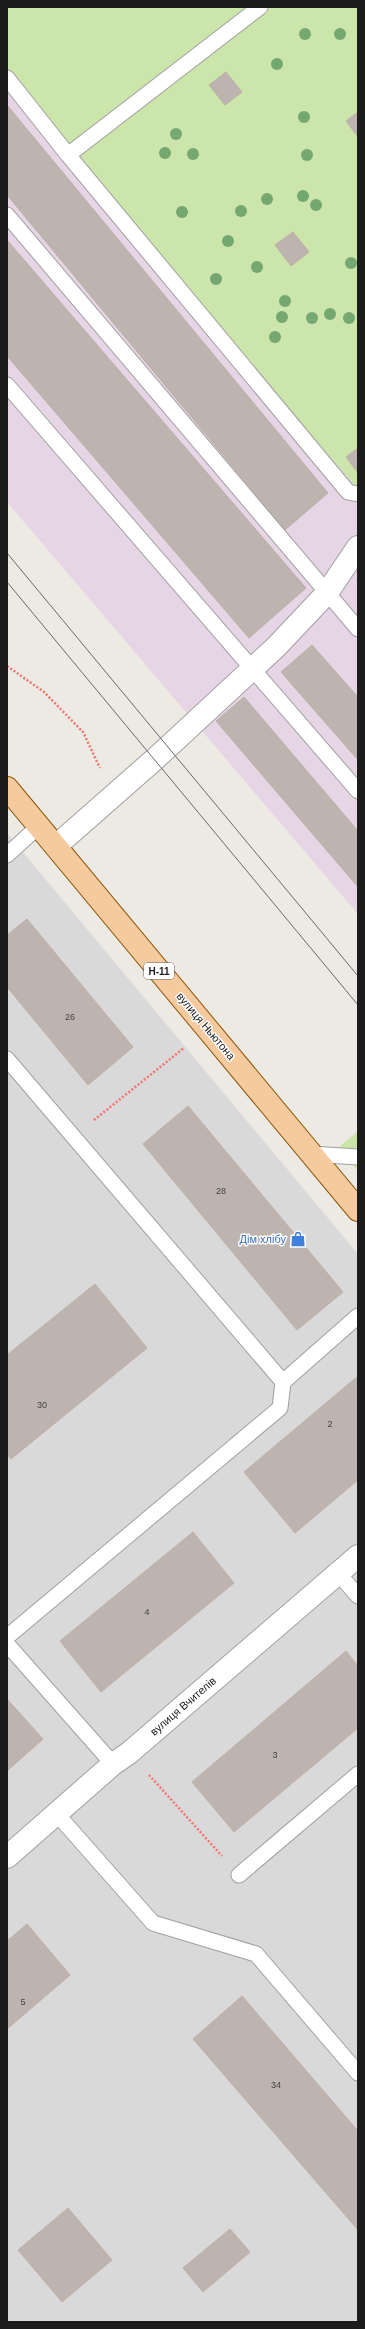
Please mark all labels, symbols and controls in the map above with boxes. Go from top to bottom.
road number: Н-11 [144,963,174,979]
street label: вулиця Ньютона [175,990,238,1063]
house number: 26 [65,1012,75,1022]
house number: 28 [216,1186,226,1196]
shop icon: Дім хлібу [289,1230,307,1248]
place label: Дім хлібу [240,1233,286,1245]
house number: 30 [37,1400,47,1410]
house number: 2 [327,1419,333,1429]
house number: 4 [144,1607,150,1617]
street label: вулиця Вчителів [148,1674,218,1738]
house number: 3 [272,1750,278,1760]
house number: 5 [20,1997,26,2007]
house number: 34 [271,2080,281,2090]

